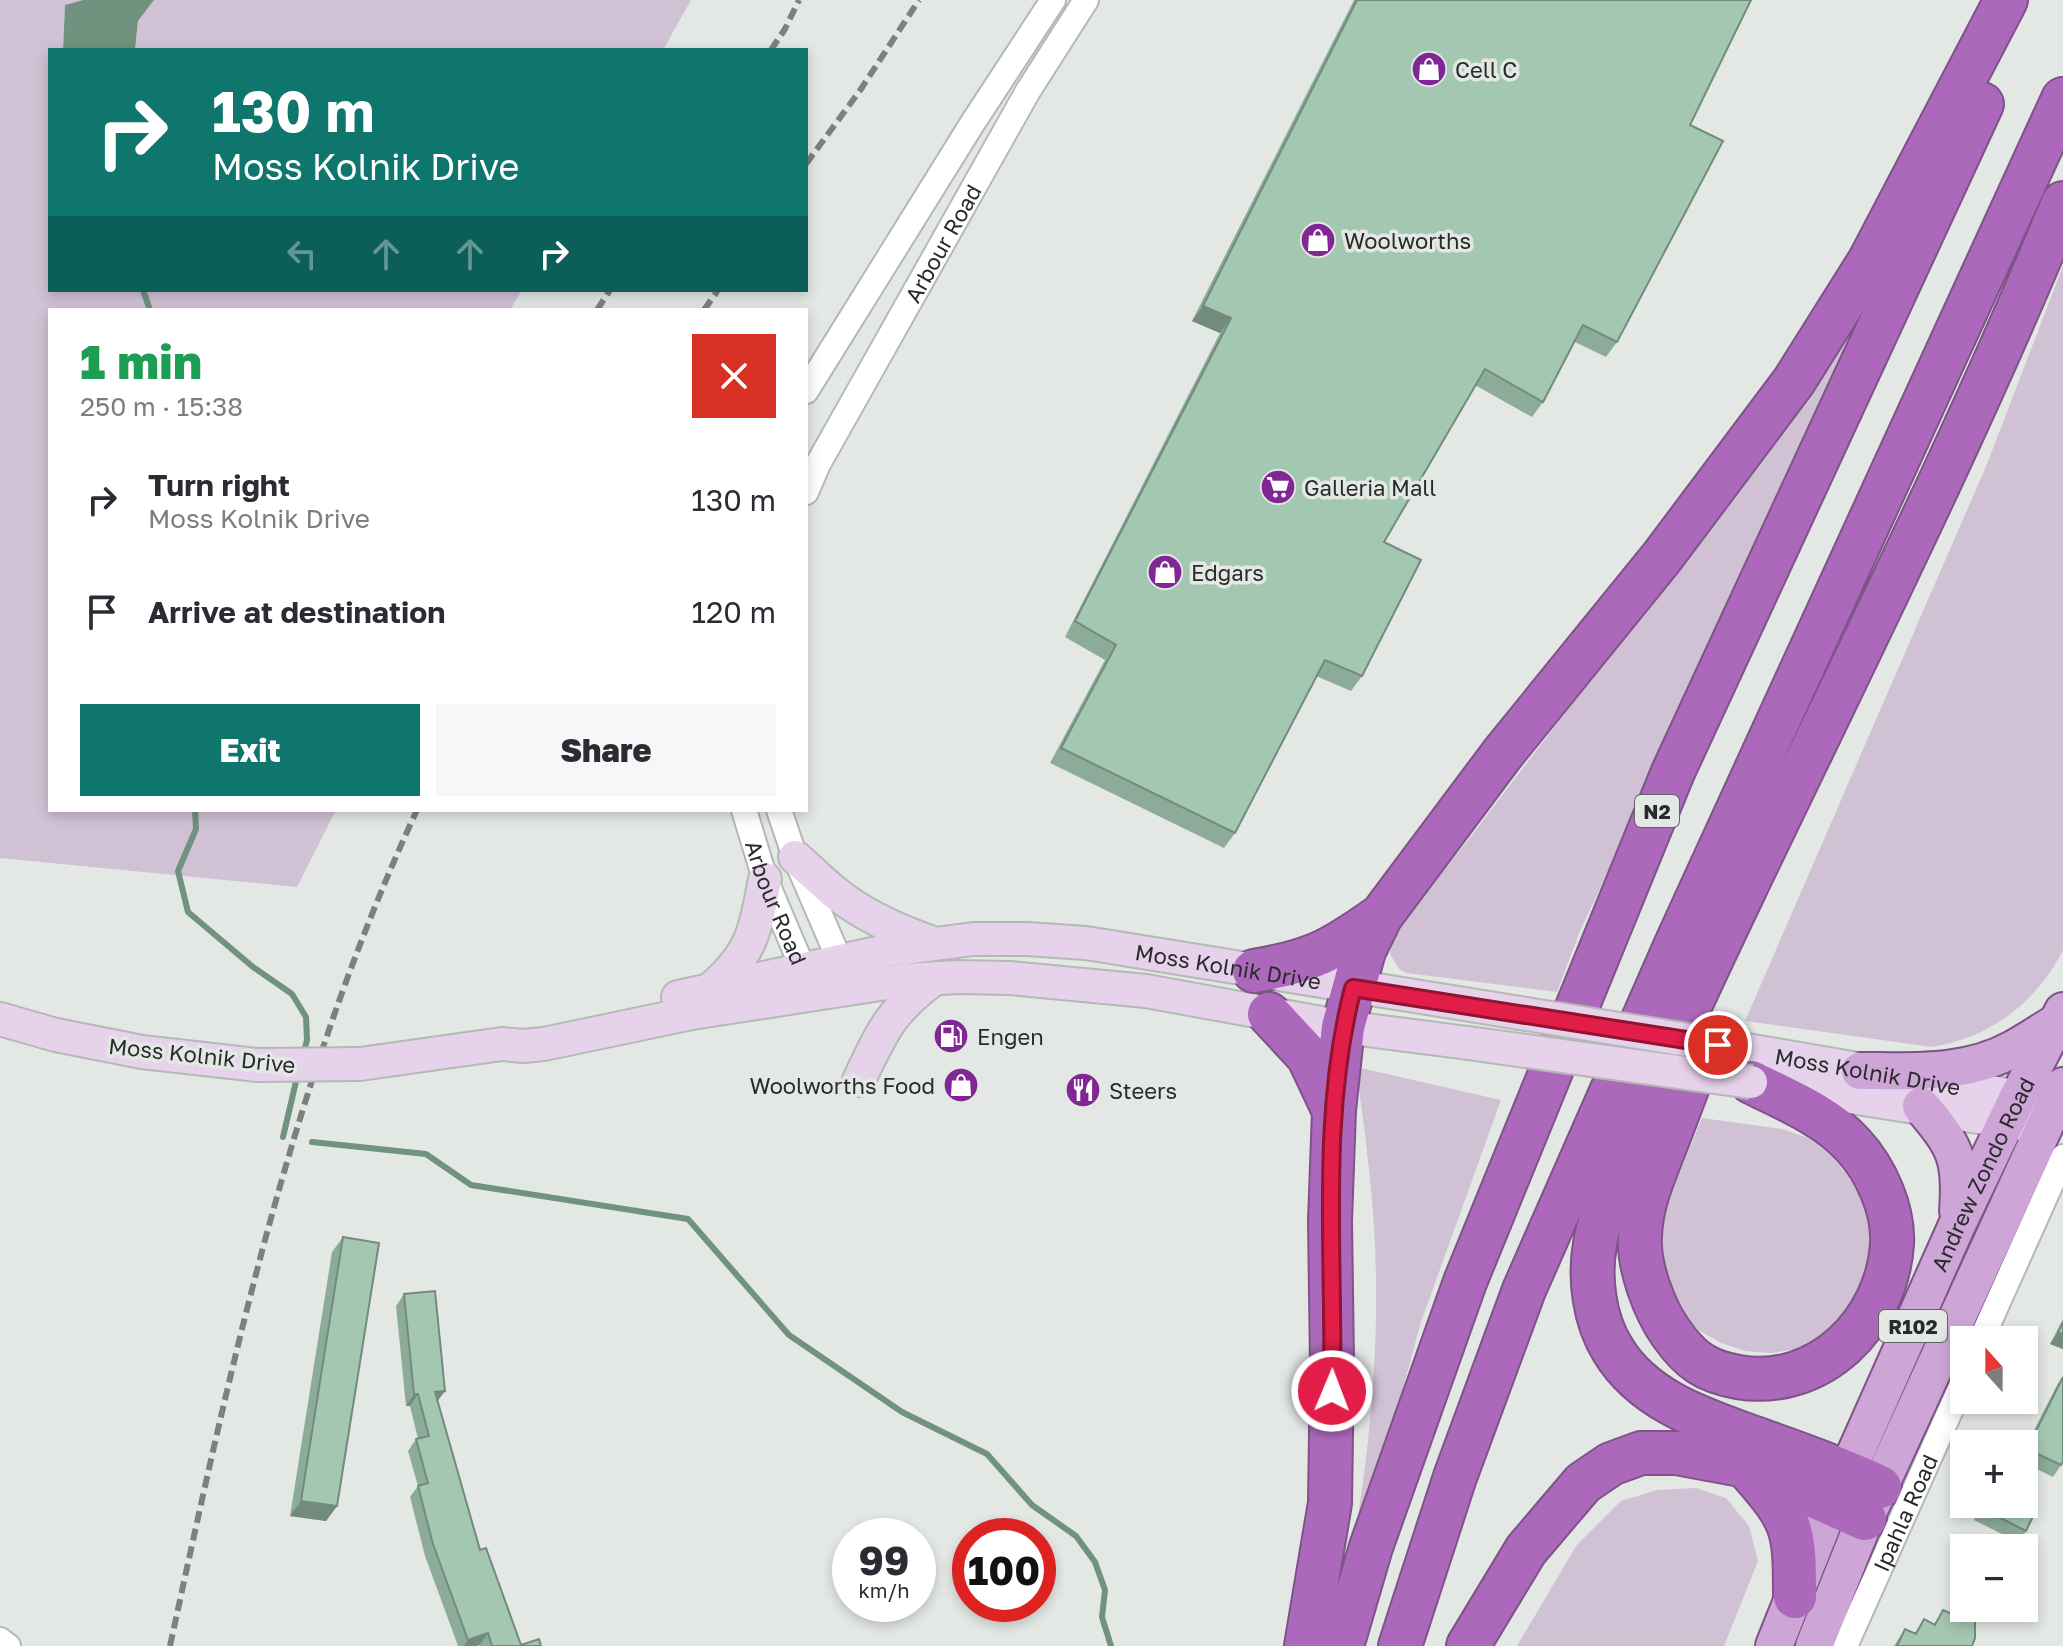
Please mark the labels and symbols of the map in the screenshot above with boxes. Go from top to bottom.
shop icon: Cell C [1410,50,1448,88]
place label: Cell C [1455,56,1517,83]
street label: Arbour Road [898,179,986,307]
shop icon: Woolworths [1299,221,1337,259]
place label: Woolworths [1344,227,1471,254]
supermarket icon: Galleria Mall [1259,468,1297,506]
place label: Galleria Mall [1304,474,1436,501]
shop icon: Edgars [1146,553,1184,591]
place label: Edgars [1191,559,1264,586]
road number: N2 [1635,795,1679,827]
street label: Arbour Road [740,837,813,969]
street label: Moss Kolnik Drive [1133,938,1323,994]
pin [1684,1011,1752,1079]
fuel station icon: Engen [932,1017,970,1055]
place label: Engen [977,1023,1044,1050]
street label: Moss Kolnik Drive [107,1032,297,1078]
street label: Moss Kolnik Drive [1773,1042,1963,1100]
shop icon: Woolworths Food [942,1066,980,1104]
restaurant icon: Steers [1064,1071,1102,1109]
place label: Woolworths Food [749,1072,935,1099]
street label: Andrew Zondo Road [1925,1072,2040,1275]
place label: Steers [1109,1077,1177,1104]
road number: R102 [1879,1310,1947,1342]
north arrow [1950,1326,2038,1414]
position arrow [1290,1349,1374,1433]
street label: Ipahla Road [1867,1450,1943,1575]
speed limit sign: 100 [952,1518,1056,1622]

